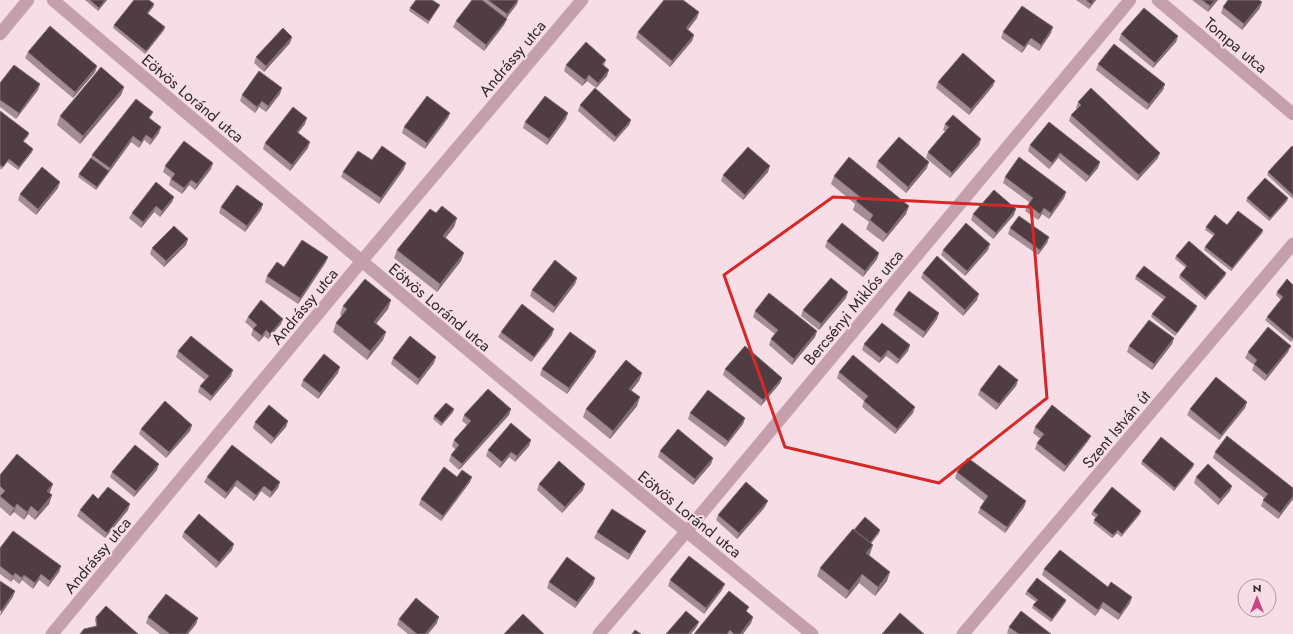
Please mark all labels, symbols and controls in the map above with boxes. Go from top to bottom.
street label: Tompa utca [1199,12,1272,79]
street label: Andrássy utca [473,15,551,102]
street label: Eötvös Loránd utca [137,49,249,148]
street label: Bercsényi Miklós utca [798,245,909,370]
street label: Eötvös Loránd utca [384,258,496,357]
street label: Andrássy utca [265,263,343,350]
street label: Szent István út [1077,385,1156,473]
street label: Eötvös Loránd utca [633,465,746,563]
street label: Andrássy utca [58,512,136,599]
north arrow [1237,578,1277,618]
text: N [1253,580,1261,596]

